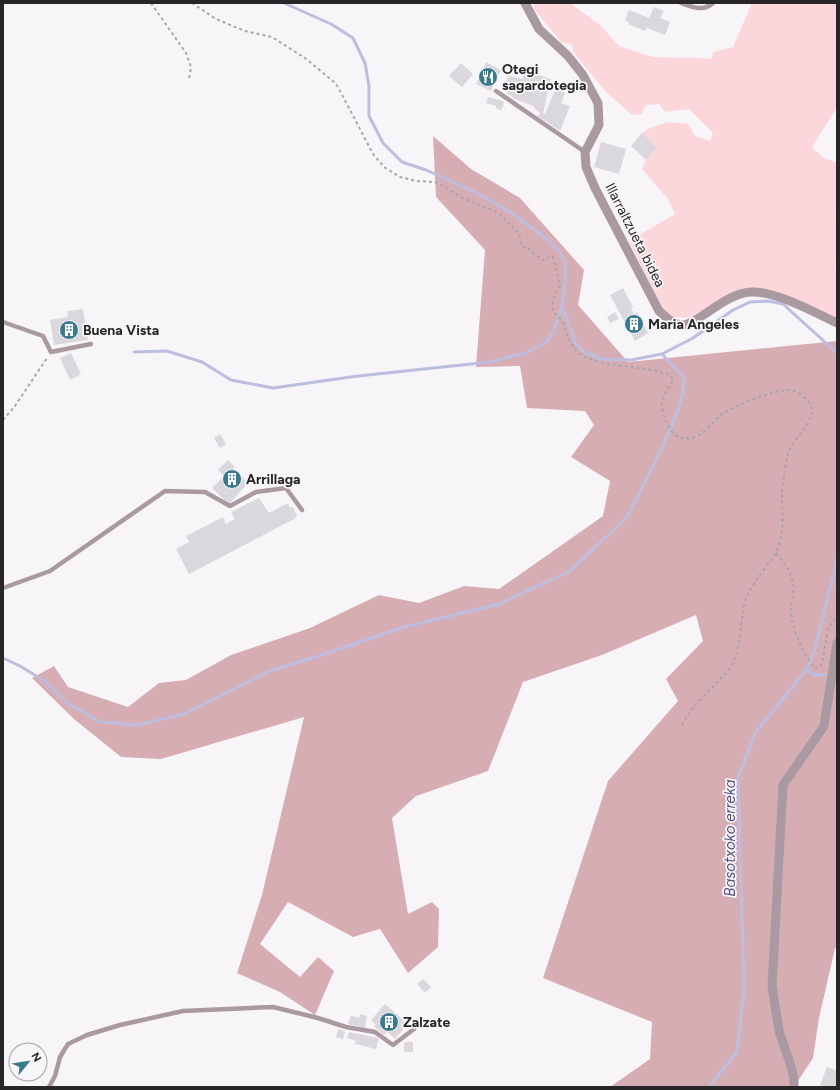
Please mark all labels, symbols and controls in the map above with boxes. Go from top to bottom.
place label: Otegi sagardotegia [502,61,586,94]
restaurant icon: Otegi sagardotegia [477,66,499,88]
street label: Illarraltzueta bidea [601,180,669,290]
building icon: Maria Angeles [623,313,645,335]
place label: Maria Angeles [648,316,740,333]
building icon: Buena Vista [58,319,80,341]
place label: Buena Vista [83,322,159,339]
building icon: Arrillaga [221,468,243,490]
place label: Arrillaga [246,471,301,488]
water label: Basotxoko erreka [721,779,739,897]
building icon: Zalzate [378,1011,400,1033]
place label: Zalzate [403,1014,450,1031]
north arrow [8,1042,48,1082]
text: N [28,1050,44,1064]

